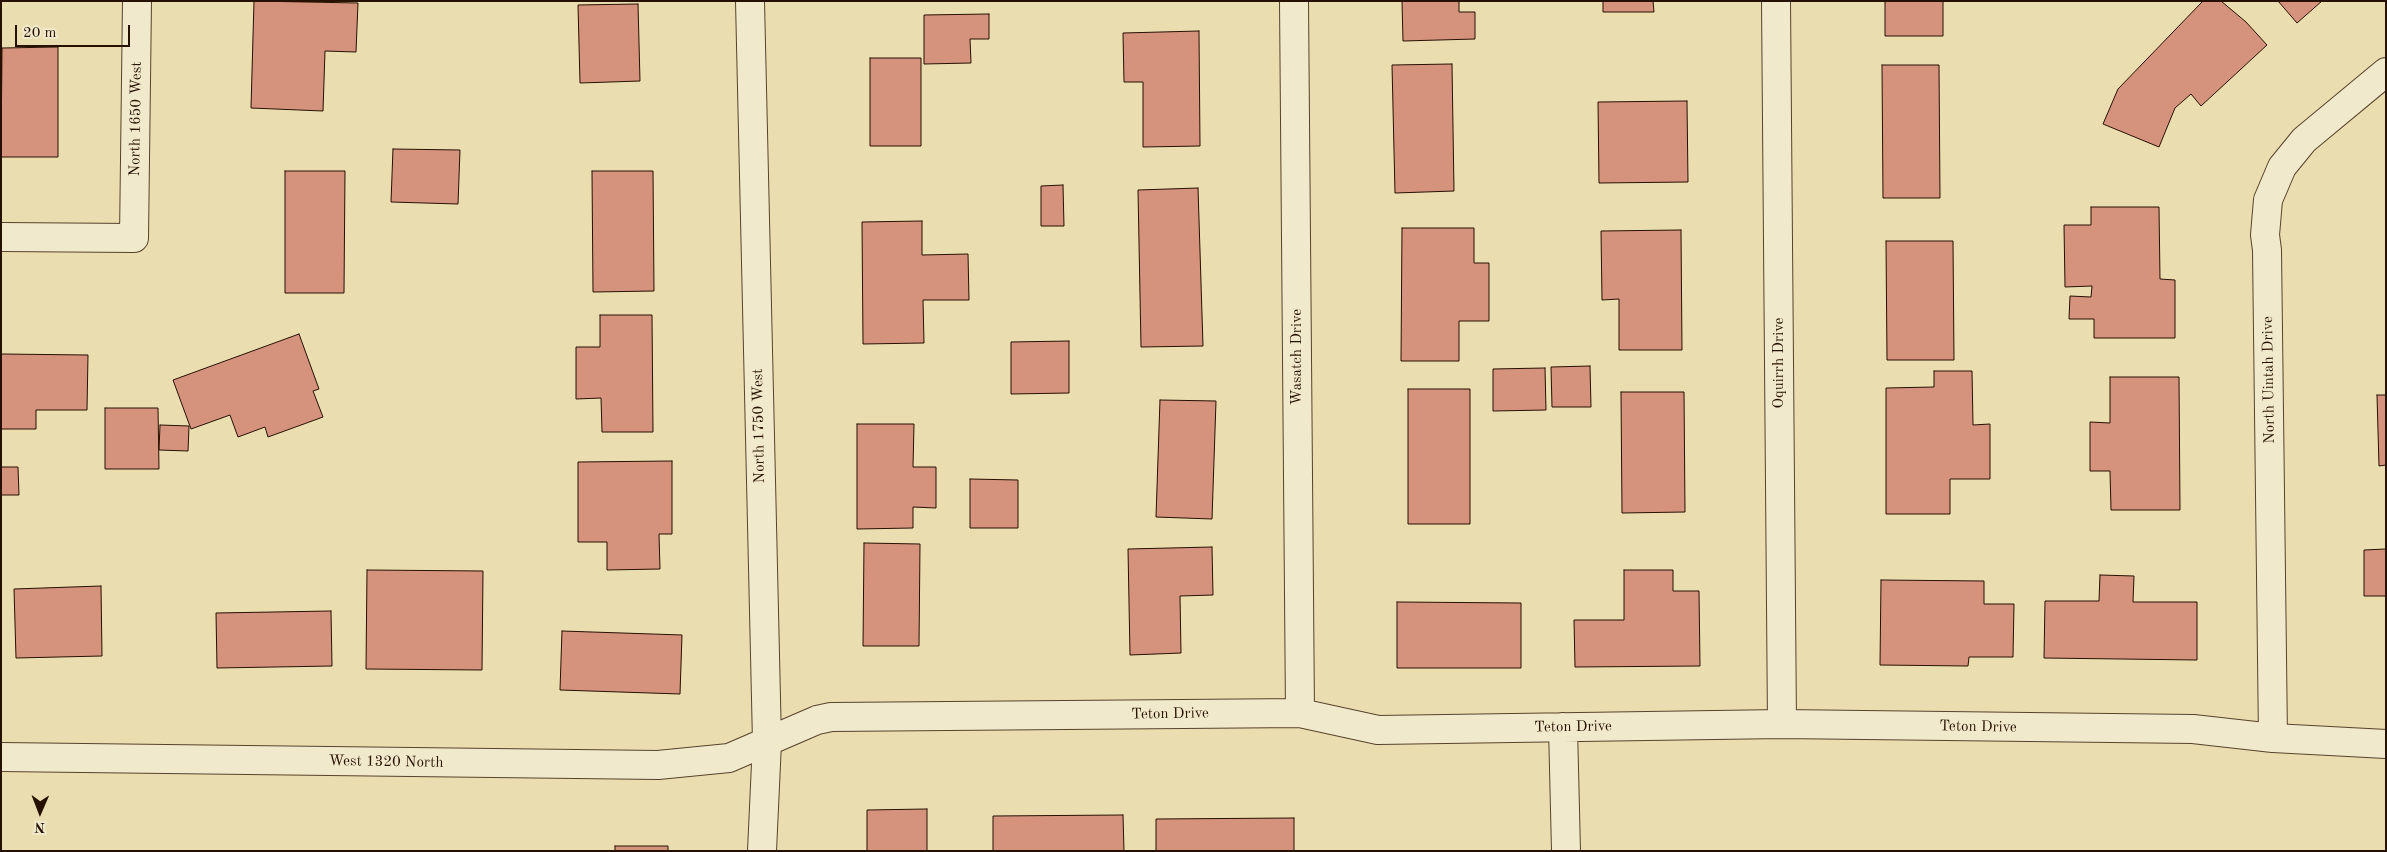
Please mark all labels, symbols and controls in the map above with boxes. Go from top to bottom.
scale bar [18,15,132,47]
text: 20 m [23,26,57,41]
street label: North 1650 West [126,61,146,177]
street label: Wasatch Drive [1288,309,1306,405]
street label: North Uintah Drive [2259,316,2279,444]
street label: Oquirrh Drive [1770,318,1788,408]
street label: North 1750 West [749,368,769,484]
street label: Teton Drive [1131,704,1209,724]
street label: Teton Drive [1534,717,1612,737]
street label: Teton Drive [1939,717,2017,737]
street label: West 1320 North [328,752,444,772]
north arrow [15,787,65,837]
text: N [34,820,45,834]

